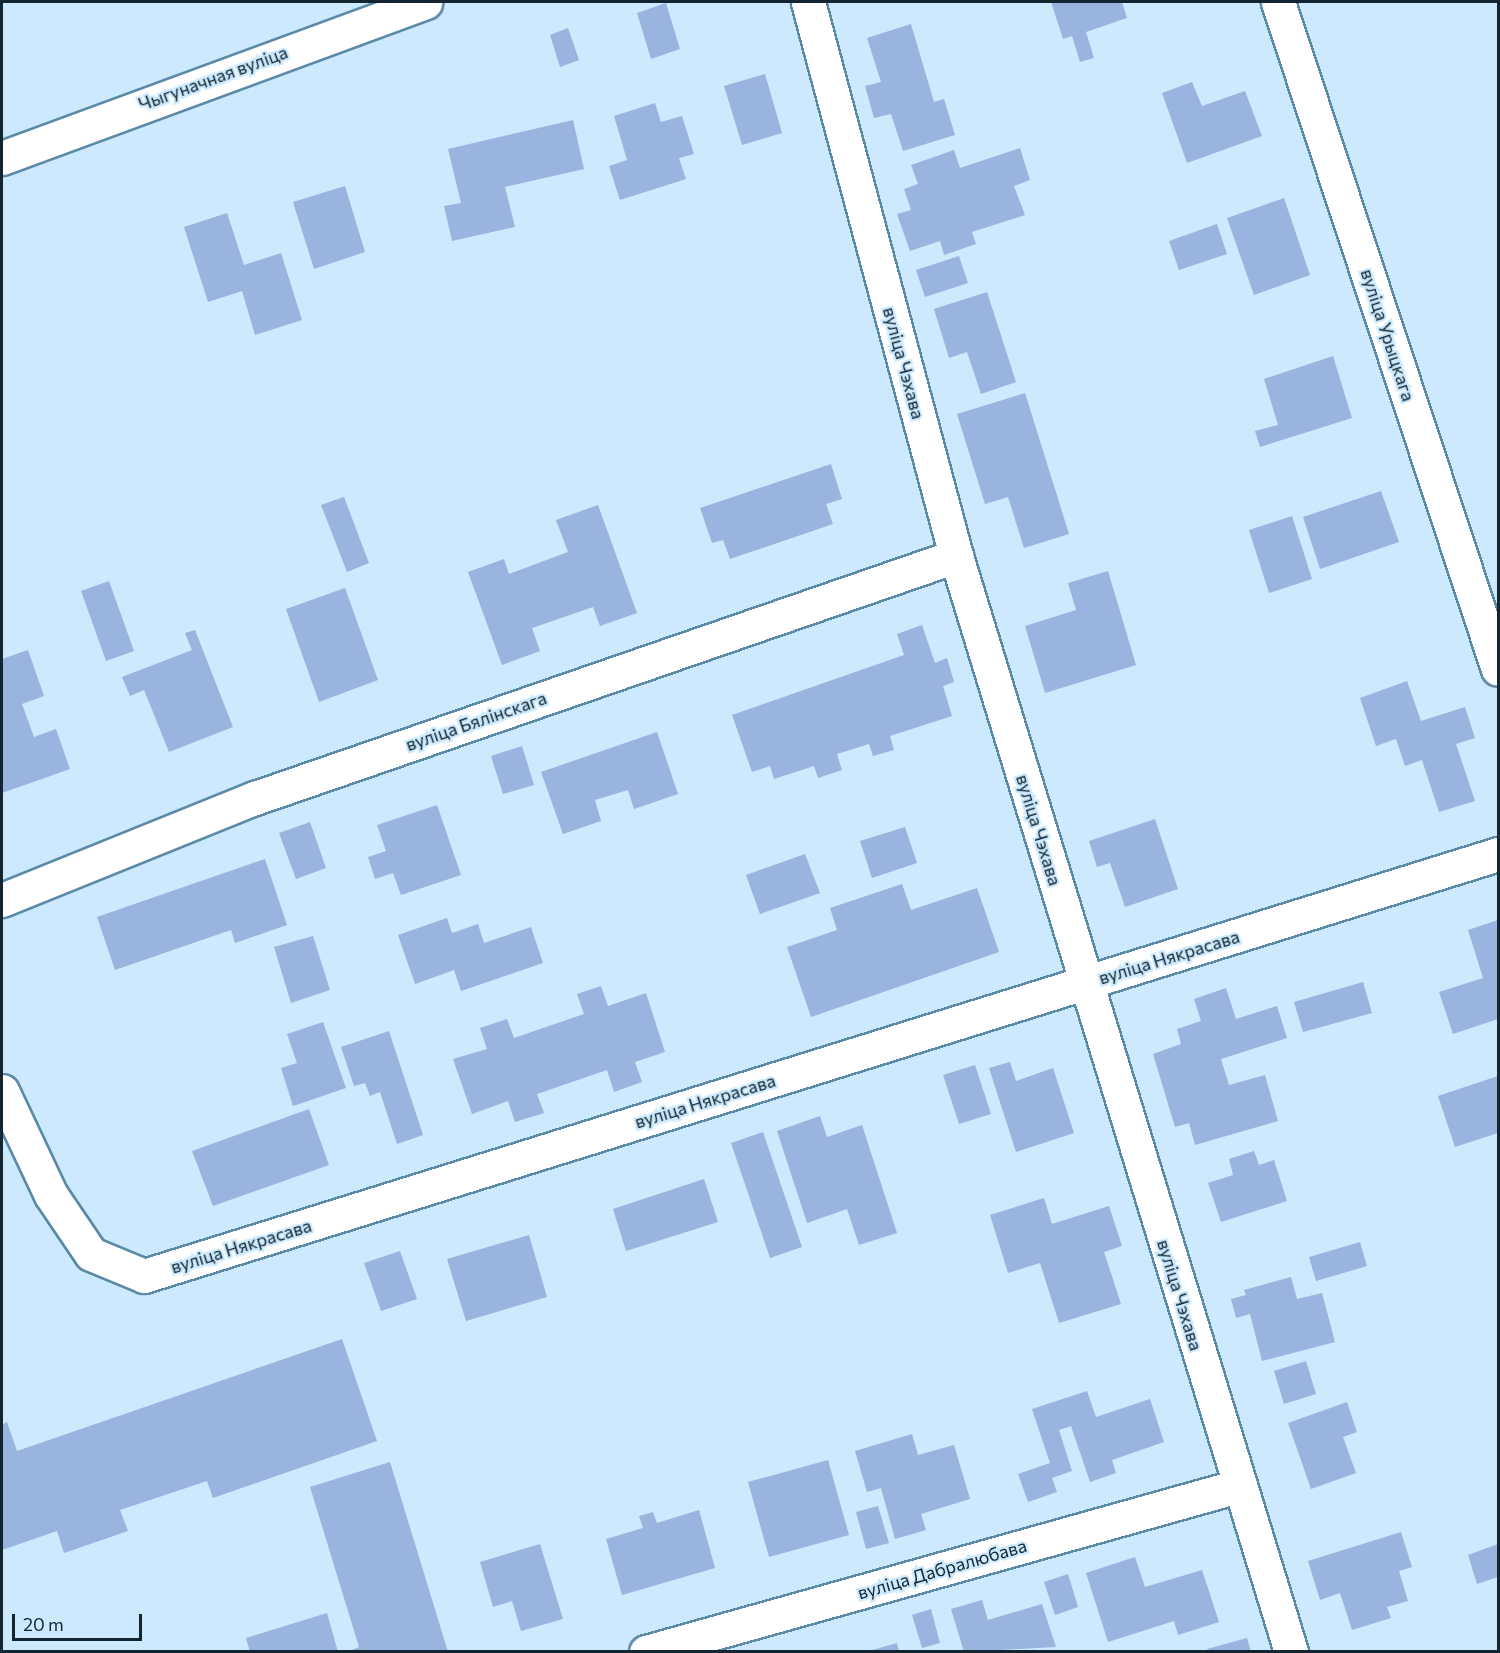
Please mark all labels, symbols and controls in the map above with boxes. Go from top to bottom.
street label: Чыгуначная вуліца [136,41,290,115]
street label: вуліца Урыцкага [1356,266,1420,404]
street label: вуліца Чэхава [879,305,929,421]
street label: вуліца Бялінскага [403,687,549,755]
street label: вуліца Чэхава [1012,772,1066,888]
street label: вуліца Някрасава [1096,925,1242,989]
street label: вуліца Някрасава [632,1069,778,1133]
street label: вуліца Някрасава [168,1214,314,1278]
street label: вуліца Чэхава [1153,1237,1207,1353]
street label: вуліца Дабралюбава [855,1535,1029,1603]
scale bar [15,1602,146,1640]
text: 20 m [23,1613,64,1635]

